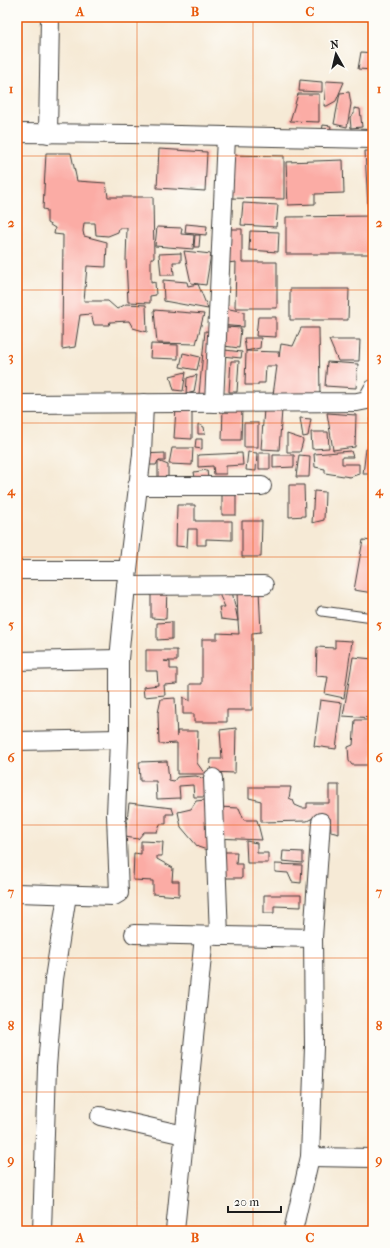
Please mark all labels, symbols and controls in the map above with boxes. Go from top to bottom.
text: A [75,4,85,19]
text: B [191,4,200,19]
text: C [306,4,315,19]
north arrow [316,34,356,74]
text: N [330,37,340,52]
text: 1 [9,81,14,96]
text: 1 [377,81,382,96]
text: 2 [8,215,15,230]
text: 2 [376,215,383,230]
text: 3 [8,349,14,365]
text: 3 [376,349,382,365]
text: 4 [6,483,16,499]
text: 4 [374,483,384,499]
text: 5 [8,617,14,632]
text: 5 [376,617,382,632]
text: 6 [7,750,15,765]
text: 6 [375,750,383,765]
text: 7 [7,884,15,899]
text: 7 [375,884,383,899]
text: 8 [8,1018,15,1033]
text: 8 [376,1018,383,1033]
text: 9 [7,1152,15,1168]
text: 9 [375,1152,383,1168]
scale bar [228,1188,281,1214]
text: 20 m [234,1195,259,1209]
text: A [75,1230,85,1245]
text: B [191,1230,200,1245]
text: C [306,1230,315,1245]

